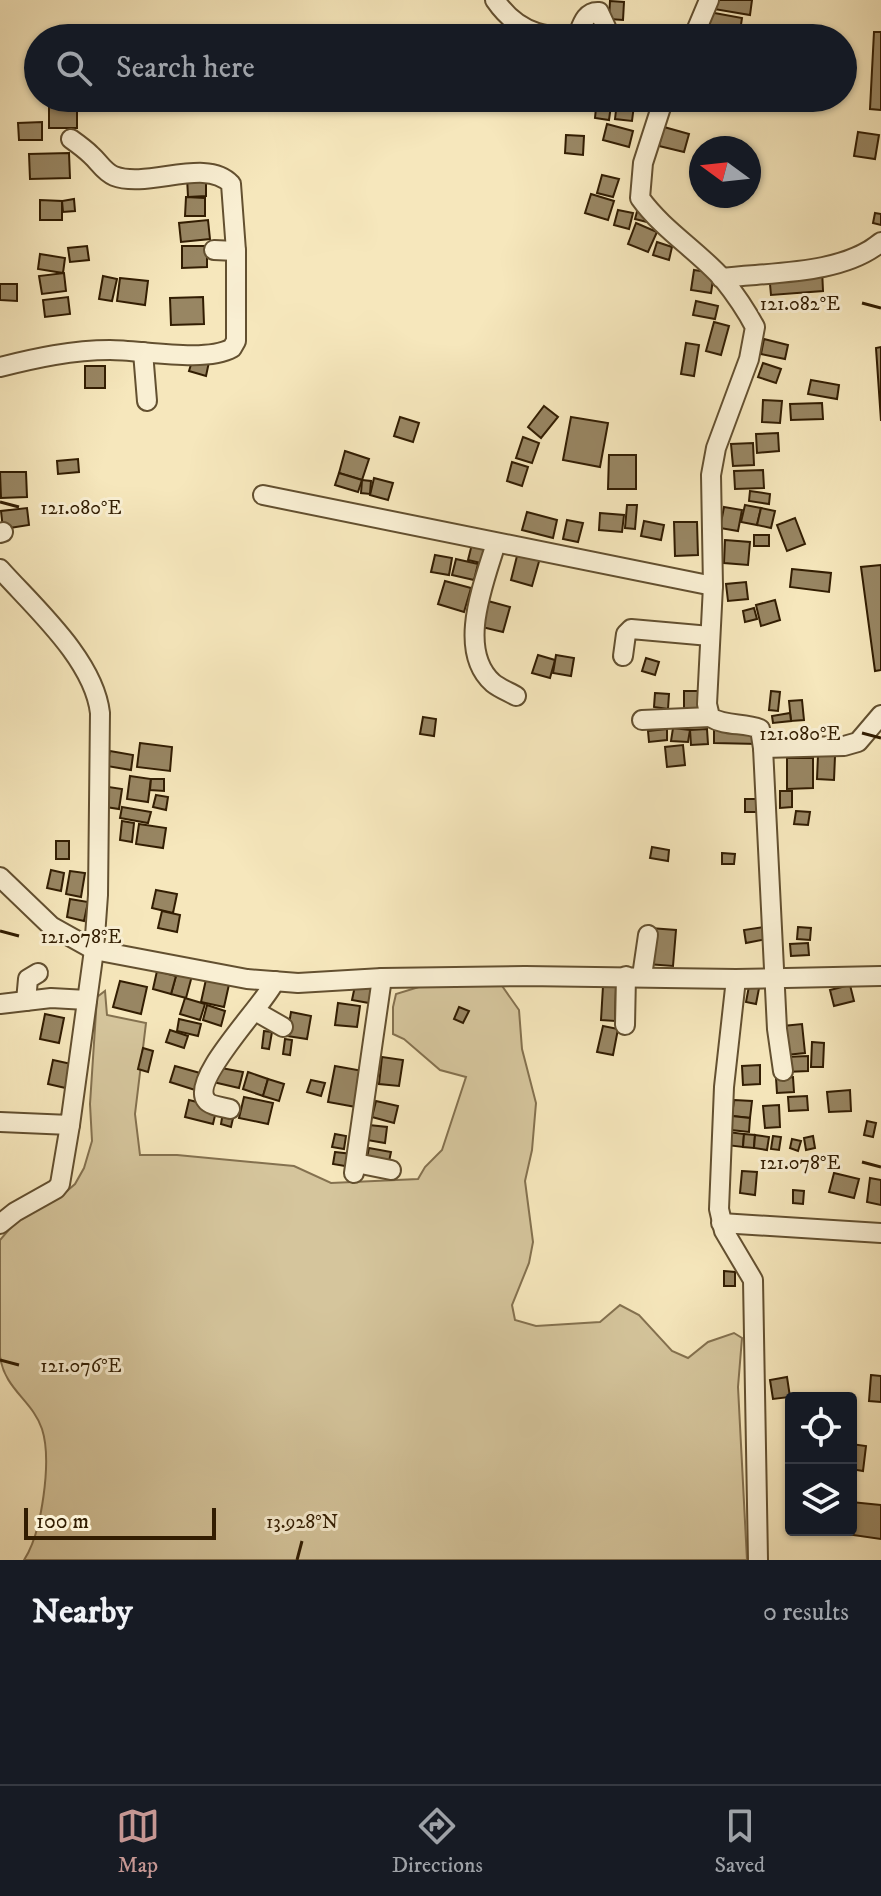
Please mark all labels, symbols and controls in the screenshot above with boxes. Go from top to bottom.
search box [24,24,857,112]
icon: search [52,46,96,90]
text: Search here [116,50,255,87]
north arrow [689,136,761,208]
text: 121.082°E [760,292,840,317]
text: 121.080°E [40,496,122,521]
text: 121.080°E [759,722,841,747]
text: 121.078°E [40,925,122,950]
text: 121.078°E [759,1151,841,1176]
text: 121.076°E [40,1354,122,1379]
map controls [785,1392,857,1536]
button: locate [785,1392,857,1464]
button: layers [785,1464,857,1536]
scale bar [24,1504,216,1540]
text: 100 m [36,1508,89,1535]
text: 13.928°N [266,1510,338,1535]
text: Nearby [32,1591,133,1633]
text: 0 results [763,1596,849,1629]
tab: Map [116,1804,160,1879]
tab: Directions [392,1804,483,1879]
tab: Saved [715,1804,765,1879]

